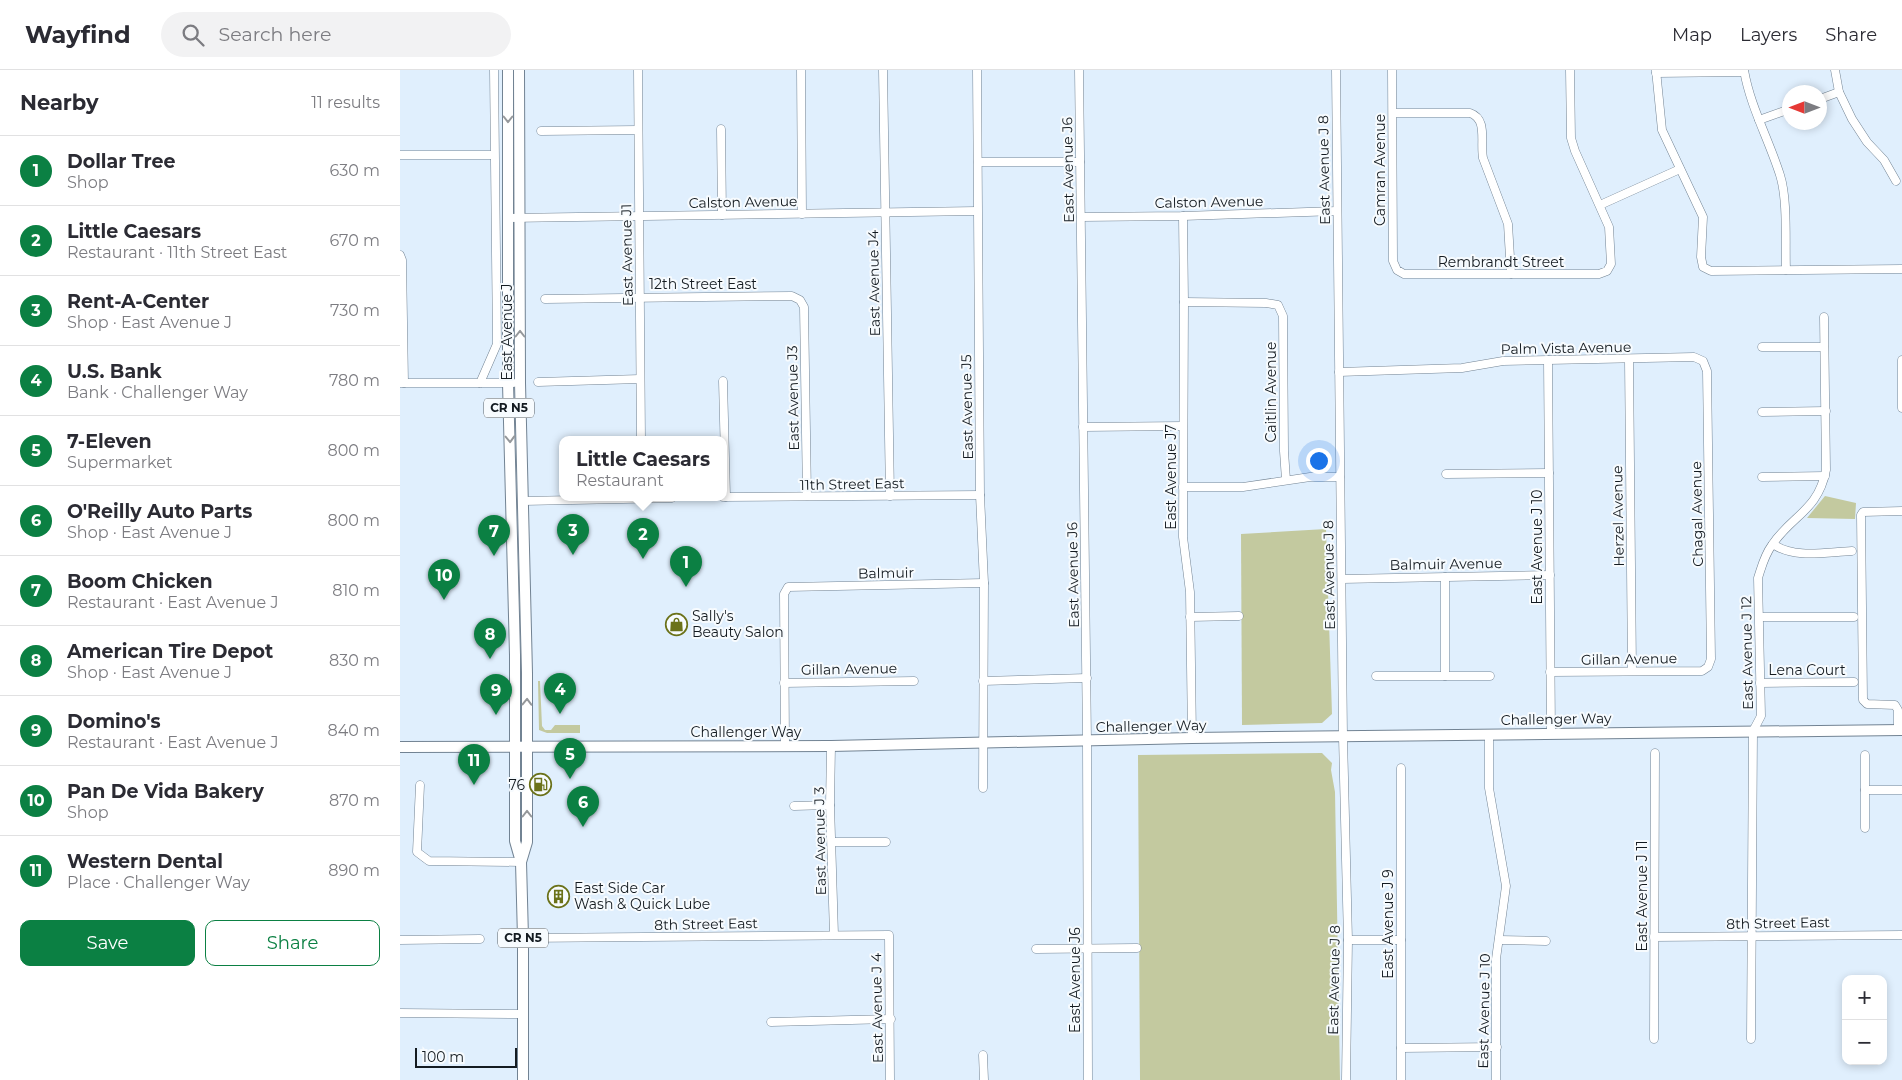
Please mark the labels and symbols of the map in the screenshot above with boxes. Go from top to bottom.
north arrow [1782,85,1827,130]
street label: Camran Avenue [1371,114,1389,226]
one-way arrow [503,115,513,123]
street label: East Avenue J 8 [1314,115,1334,225]
street label: East Avenue J6 [1058,117,1078,223]
street label: Calston Avenue [688,192,798,212]
street label: Calston Avenue [1154,192,1264,212]
street label: East Avenue J1 [617,204,637,306]
street label: East Avenue J4 [864,229,884,336]
street label: Rembrandt Street [1438,253,1565,271]
street label: 12th Street East [649,275,757,293]
street label: East Avenue J [498,283,516,381]
one-way arrow [515,330,525,338]
street label: Palm Vista Avenue [1501,338,1631,358]
street label: Caitlin Avenue [1262,342,1280,442]
street label: East Avenue J3 [783,345,803,451]
street label: East Avenue J5 [957,354,977,460]
road number: CR N5 [484,398,534,418]
street label: East Avenue J7 [1162,424,1180,530]
one-way arrow [505,435,515,443]
your location [1306,448,1332,474]
street label: Chagal Avenue [1687,461,1707,567]
street label: Herzel Avenue [1608,465,1628,567]
street label: 11th Street East [799,474,905,494]
street label: East Avenue J 10 [1528,489,1546,605]
pin: 3 [557,514,589,555]
pin: 7 [478,515,510,556]
pin: 2 [627,518,659,559]
street label: East Avenue J 8 [1319,520,1339,630]
street label: East Avenue J6 [1063,522,1083,628]
pin: 1 [670,546,702,587]
street label: Balmuir Avenue [1389,554,1503,574]
pin: 10 [428,559,460,600]
street label: Balmuir [858,564,915,582]
street label: East Avenue J 12 [1737,596,1757,710]
place label: Sally's Beauty Salon [692,607,784,641]
shop icon: Sally's Beauty Salon [664,612,688,636]
pin: 8 [474,618,506,659]
street label: Gillan Avenue [1581,649,1677,669]
street label: Gillan Avenue [801,659,897,679]
street label: Lena Court [1768,661,1846,679]
pin: 4 [544,673,576,714]
pin: 9 [480,674,512,715]
one-way arrow [522,698,532,706]
street label: Challenger Way [1500,709,1612,729]
street label: Challenger Way [1095,716,1207,736]
street label: Challenger Way [691,723,802,741]
pin: 5 [554,738,586,779]
pin: 11 [458,744,490,785]
fuel station icon: 76 [529,773,553,797]
place label: 76 [509,776,525,794]
pin: 6 [567,786,599,827]
street label: East Avenue J 3 [810,786,830,896]
one-way arrow [522,810,532,818]
street label: East Avenue J 11 [1633,841,1651,952]
street label: East Avenue J 9 [1379,869,1397,979]
place label: East Side Car Wash & Quick Lube [574,879,710,913]
building icon: East Side Car Wash & Quick Lube [546,884,570,908]
street label: 8th Street East [1726,913,1830,933]
street label: 8th Street East [654,914,758,934]
street label: East Avenue J 8 [1324,925,1344,1035]
street label: East Avenue J6 [1066,927,1084,1033]
road number: CR N5 [498,928,548,948]
street label: East Avenue J 4 [867,952,887,1063]
street label: East Avenue J 10 [1474,953,1494,1069]
scale bar [415,1045,518,1068]

